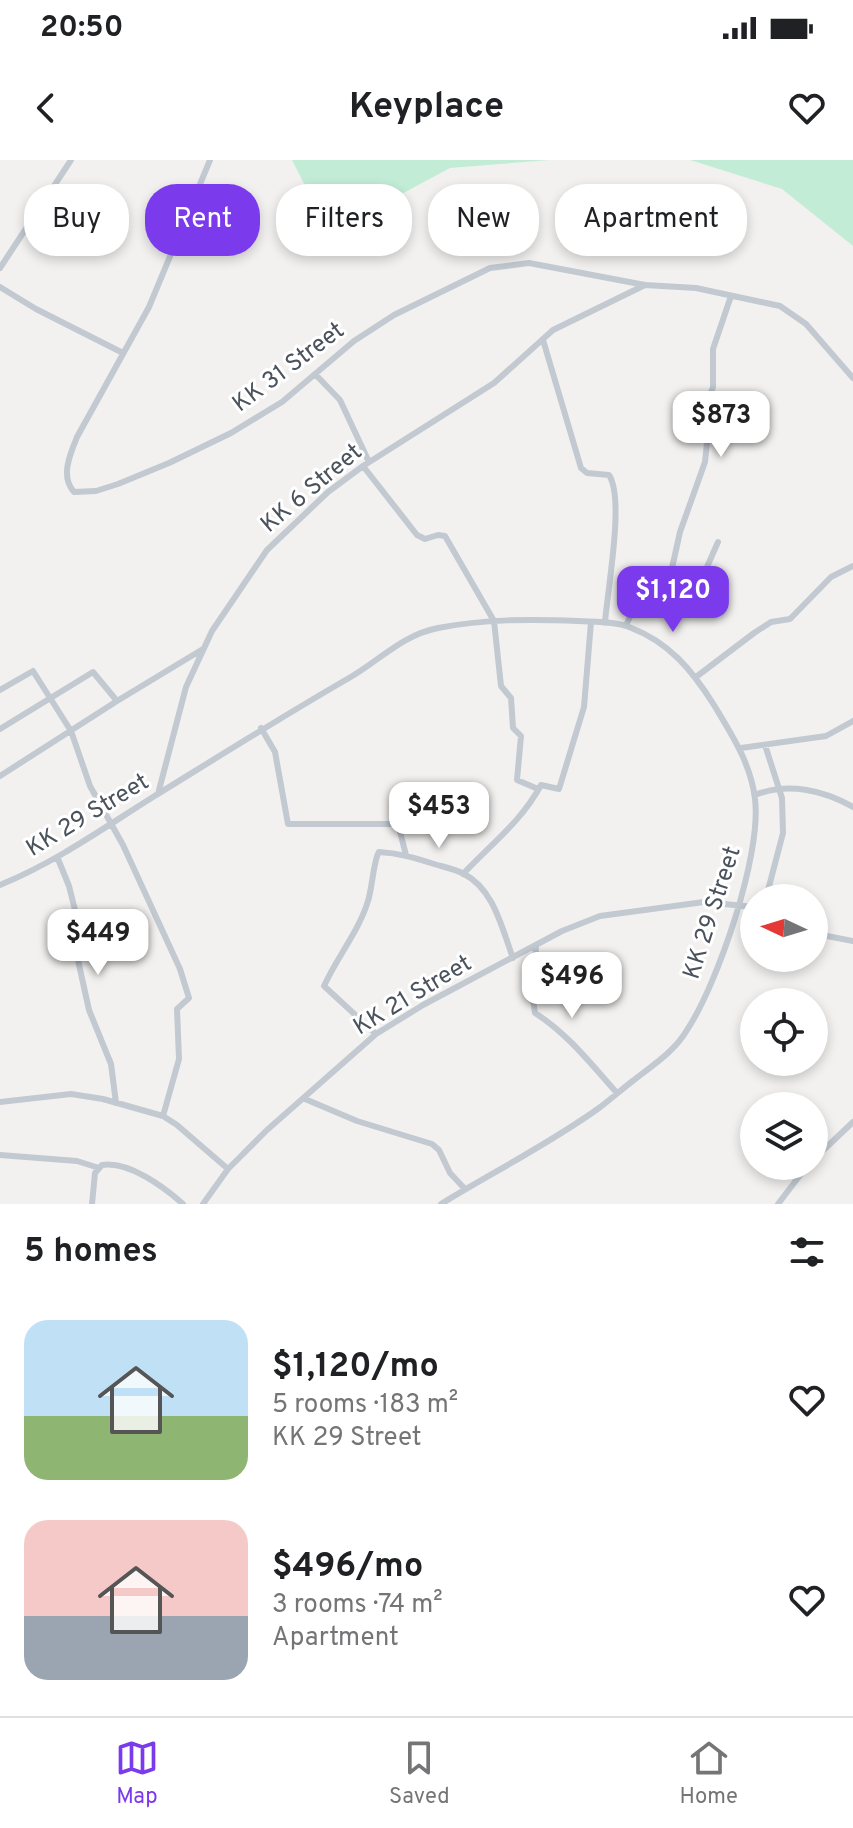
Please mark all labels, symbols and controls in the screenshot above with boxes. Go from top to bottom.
text: 20:50 [40,10,123,47]
text: Keyplace [349,85,504,131]
icon: back [24,86,68,130]
icon: heart [785,86,829,130]
chip: Buy [24,184,129,256]
chip: Rent [145,184,260,256]
chip: Filters [276,184,412,256]
chip: New [428,184,539,256]
chip: Apartment [555,184,747,256]
street label: KK 31 Street [227,316,351,420]
pin: $873 [674,391,768,459]
text: $873 [691,400,751,433]
street label: KK 6 Street [255,438,369,540]
pin: $1,120 [608,566,738,634]
text: $1,120 [635,575,711,608]
street label: KK 29 Street [21,768,155,864]
pin: $453 [392,782,486,850]
text: $453 [407,791,471,824]
street label: KK 29 Street [677,843,749,983]
north arrow [740,884,828,972]
map controls [740,884,828,1180]
pin: $449 [51,909,145,977]
text: $449 [65,918,131,951]
street label: KK 21 Street [348,949,478,1043]
pin: $496 [525,952,619,1020]
text: $496 [540,961,604,994]
button: locate [740,988,828,1076]
button: layers [740,1092,828,1180]
icon: filters [785,1230,829,1274]
text: 5 homes [24,1231,158,1274]
text: $1,120/mo [272,1346,439,1389]
icon: home [88,1352,184,1448]
icon: heart [785,1378,829,1422]
text: 5 rooms · 183 m² [272,1389,458,1422]
text: KK 29 Street [272,1422,422,1455]
text: $496/mo [272,1546,423,1589]
icon: home [88,1552,184,1648]
icon: heart [785,1578,829,1622]
text: 3 rooms · 74 m² [272,1589,443,1622]
text: Apartment [272,1622,399,1655]
tab: Map [115,1736,159,1811]
tab: Saved [389,1736,450,1811]
tab: Home [680,1736,738,1811]

